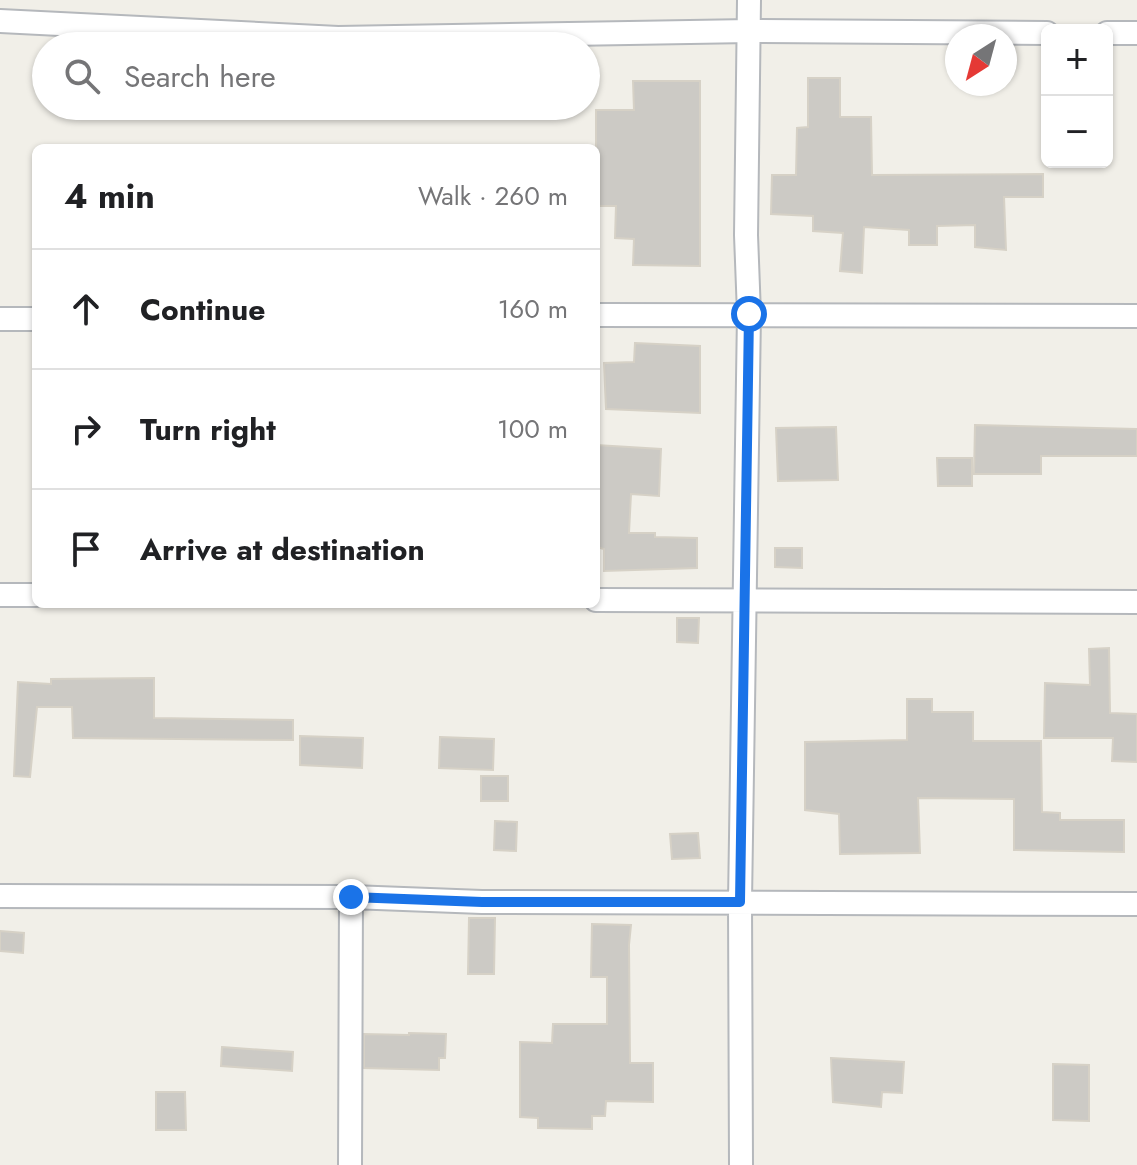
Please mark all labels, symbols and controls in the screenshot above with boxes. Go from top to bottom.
north arrow [945,24,1017,96]
map controls [1041,24,1113,168]
button: + [1041,24,1113,96]
search box [32,32,600,120]
icon: search [60,54,104,98]
text: Search here [124,55,276,98]
button: − [1041,96,1113,168]
text: 4 min [64,172,155,221]
text: Walk · 260 m [418,177,568,215]
icon: ahead [64,287,108,331]
text: Continue [140,288,266,331]
text: 160 m [498,290,568,328]
route start [731,296,767,332]
icon: right [64,407,108,451]
text: Turn right [140,408,276,451]
text: 100 m [497,410,568,448]
icon: arrive [64,527,108,571]
text: Arrive at destination [140,528,425,571]
route end [333,879,369,915]

